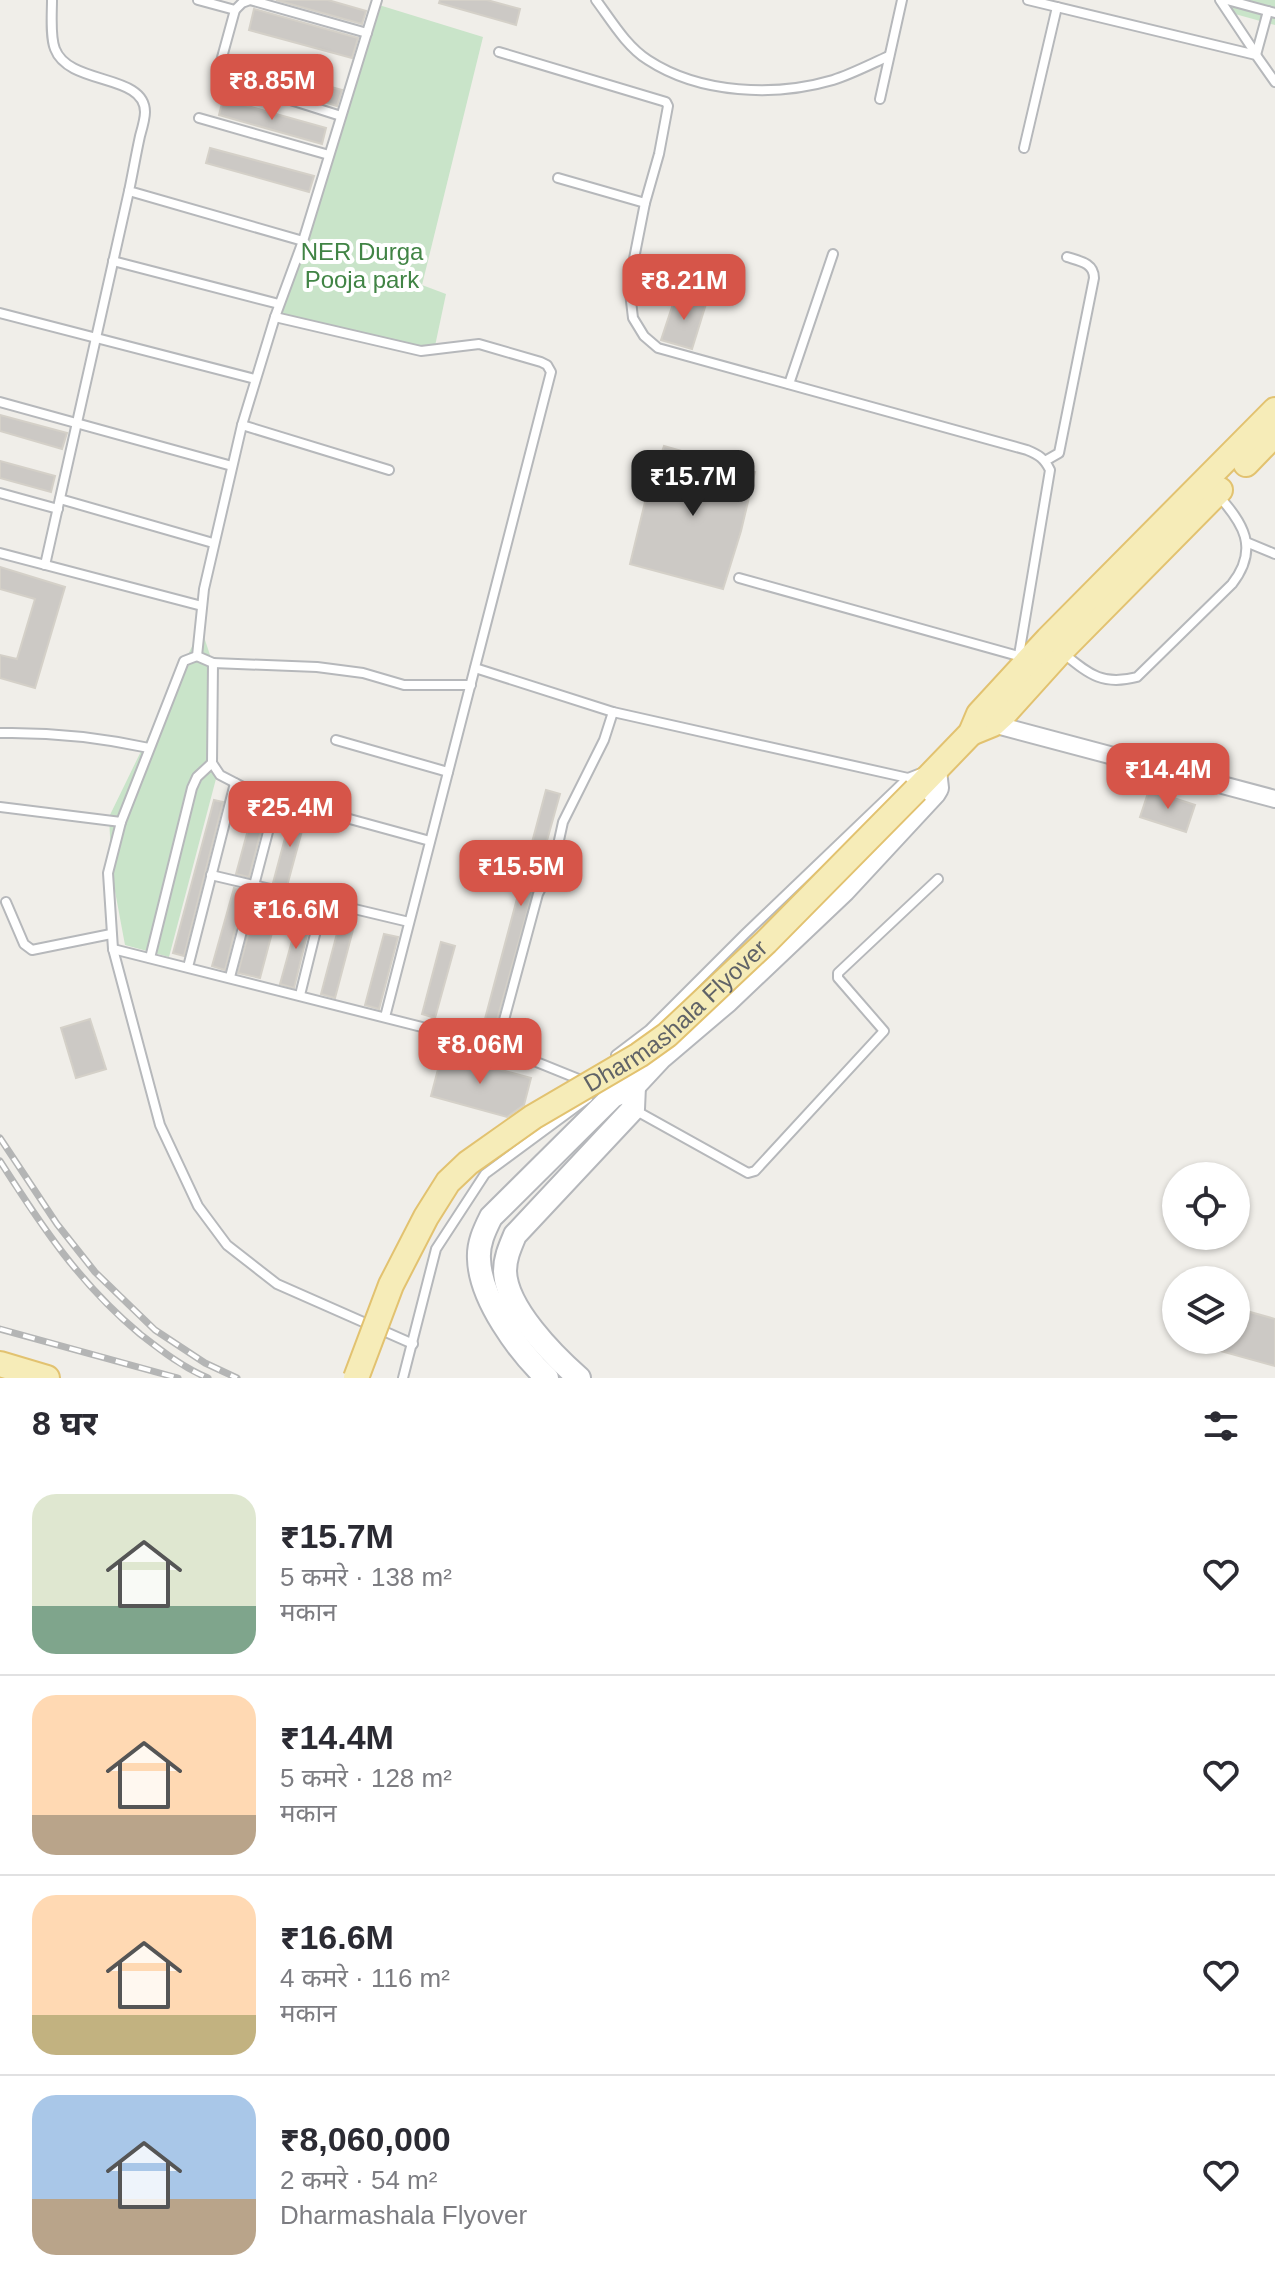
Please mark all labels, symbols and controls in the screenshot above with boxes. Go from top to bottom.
pin: ₹8.85M [207,54,337,122]
text: ₹8.85M [228,65,316,95]
park label: NER Durga Pooja park [301,238,424,293]
pin: ₹8.21M [619,254,749,322]
text: ₹8.21M [640,265,728,295]
pin: ₹15.7M [628,450,758,518]
text: ₹15.7M [649,461,737,491]
pin: ₹14.4M [1103,743,1233,811]
text: ₹14.4M [1124,754,1212,784]
pin: ₹25.4M [225,781,355,849]
text: ₹25.4M [246,792,334,822]
pin: ₹15.5M [456,840,586,908]
text: ₹15.5M [477,851,565,881]
pin: ₹16.6M [231,883,361,951]
text: ₹16.6M [252,894,340,924]
street label: Dharmashala Flyover [579,934,772,1097]
pin: ₹8.06M [415,1018,545,1086]
text: ₹8.06M [436,1029,524,1059]
map controls [1162,1162,1250,1354]
button: locate [1162,1162,1250,1250]
button: layers [1162,1266,1250,1354]
text: 8 घर [32,1404,97,1442]
icon: filters [1199,1404,1243,1448]
text: ₹15.7M [280,1517,394,1555]
icon: home [96,1526,192,1622]
icon: heart [1199,1552,1243,1596]
text: 5 कमरे · 138 m² [280,1562,452,1592]
text: मकान [280,1597,337,1627]
text: ₹14.4M [280,1718,394,1756]
icon: home [96,1727,192,1823]
icon: heart [1199,1753,1243,1797]
text: 5 कमरे · 128 m² [280,1763,452,1793]
text: मकान [280,1798,337,1828]
text: ₹16.6M [280,1918,394,1956]
icon: home [96,1927,192,2023]
icon: heart [1199,1953,1243,1997]
text: 4 कमरे · 116 m² [280,1963,450,1993]
text: मकान [280,1998,337,2028]
text: ₹8,060,000 [280,2120,451,2158]
icon: home [96,2127,192,2223]
icon: heart [1199,2153,1243,2197]
text: 2 कमरे · 54 m² [280,2165,437,2195]
text: Dharmashala Flyover [280,2200,527,2230]

